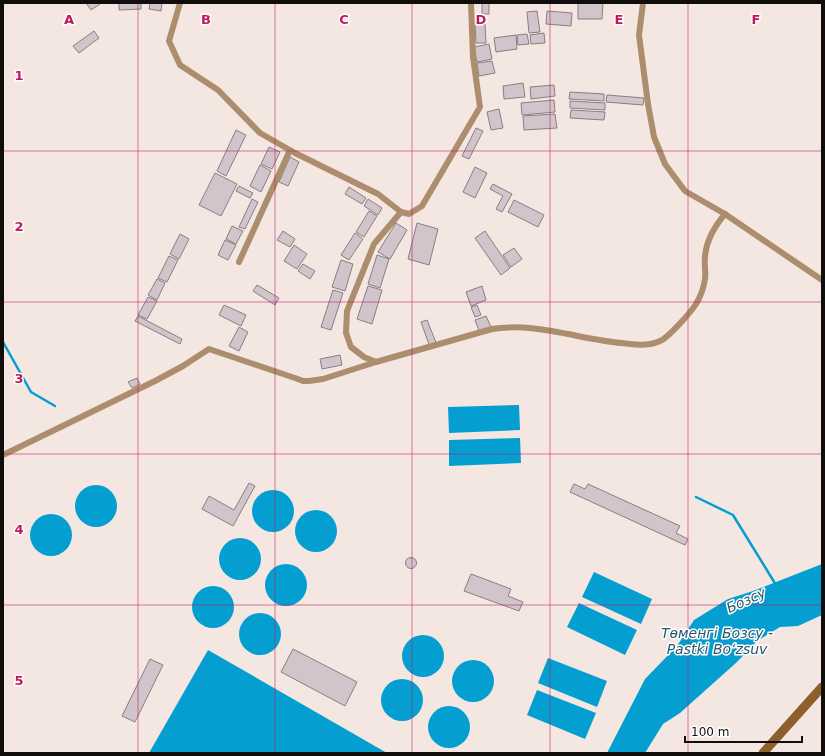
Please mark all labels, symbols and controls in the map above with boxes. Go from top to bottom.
text: A [64,12,74,27]
text: B [201,12,211,27]
text: C [339,12,349,27]
text: D [476,12,487,27]
text: E [615,12,623,27]
text: F [752,12,760,27]
text: 1 [14,68,24,83]
text: 2 [14,219,24,234]
text: 3 [14,371,24,386]
text: 4 [14,522,24,537]
water label: Бозсу [724,584,769,616]
water label: Төменгі Бозсу - Pastki Boʻzsuv [661,625,773,657]
text: 5 [14,673,24,688]
scale bar [685,718,802,744]
text: 100 m [691,725,729,739]

